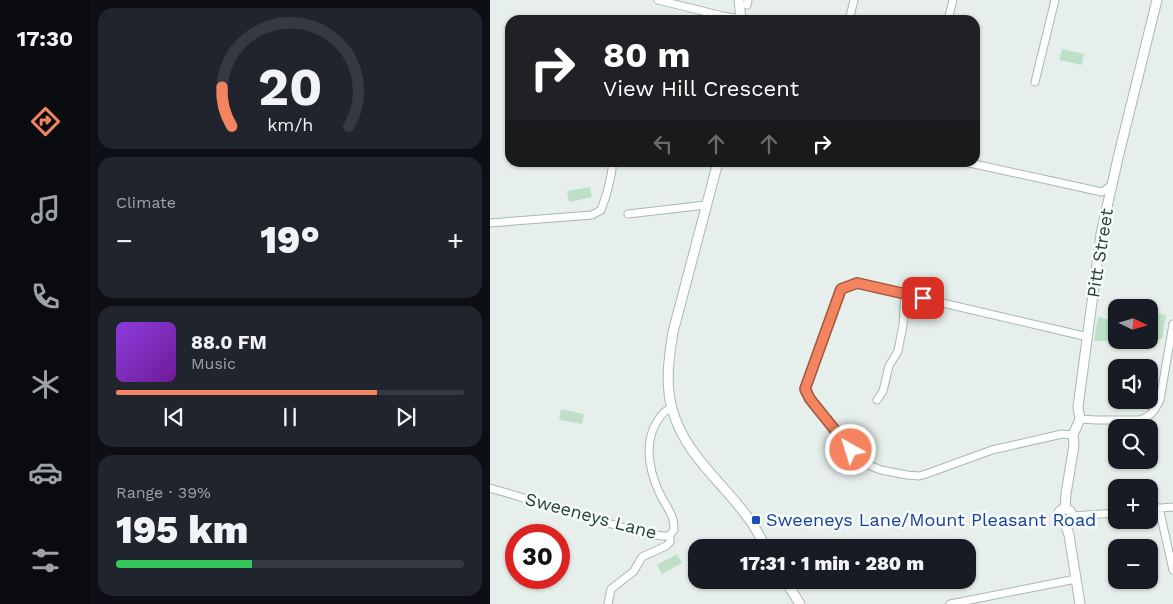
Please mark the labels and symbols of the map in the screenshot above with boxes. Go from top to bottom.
street label: Pitt Street [1082,206,1117,299]
pin [902,277,944,319]
north arrow [1108,299,1158,349]
position arrow [824,423,876,475]
street label: Sweeneys Lane [523,488,659,543]
place label: Sweeneys Lane/Mount Pleasant Road [766,509,1096,530]
marker: Sweeneys Lane/Mount Pleasant Road [750,514,762,526]
speed limit sign: 30 [505,524,570,589]

